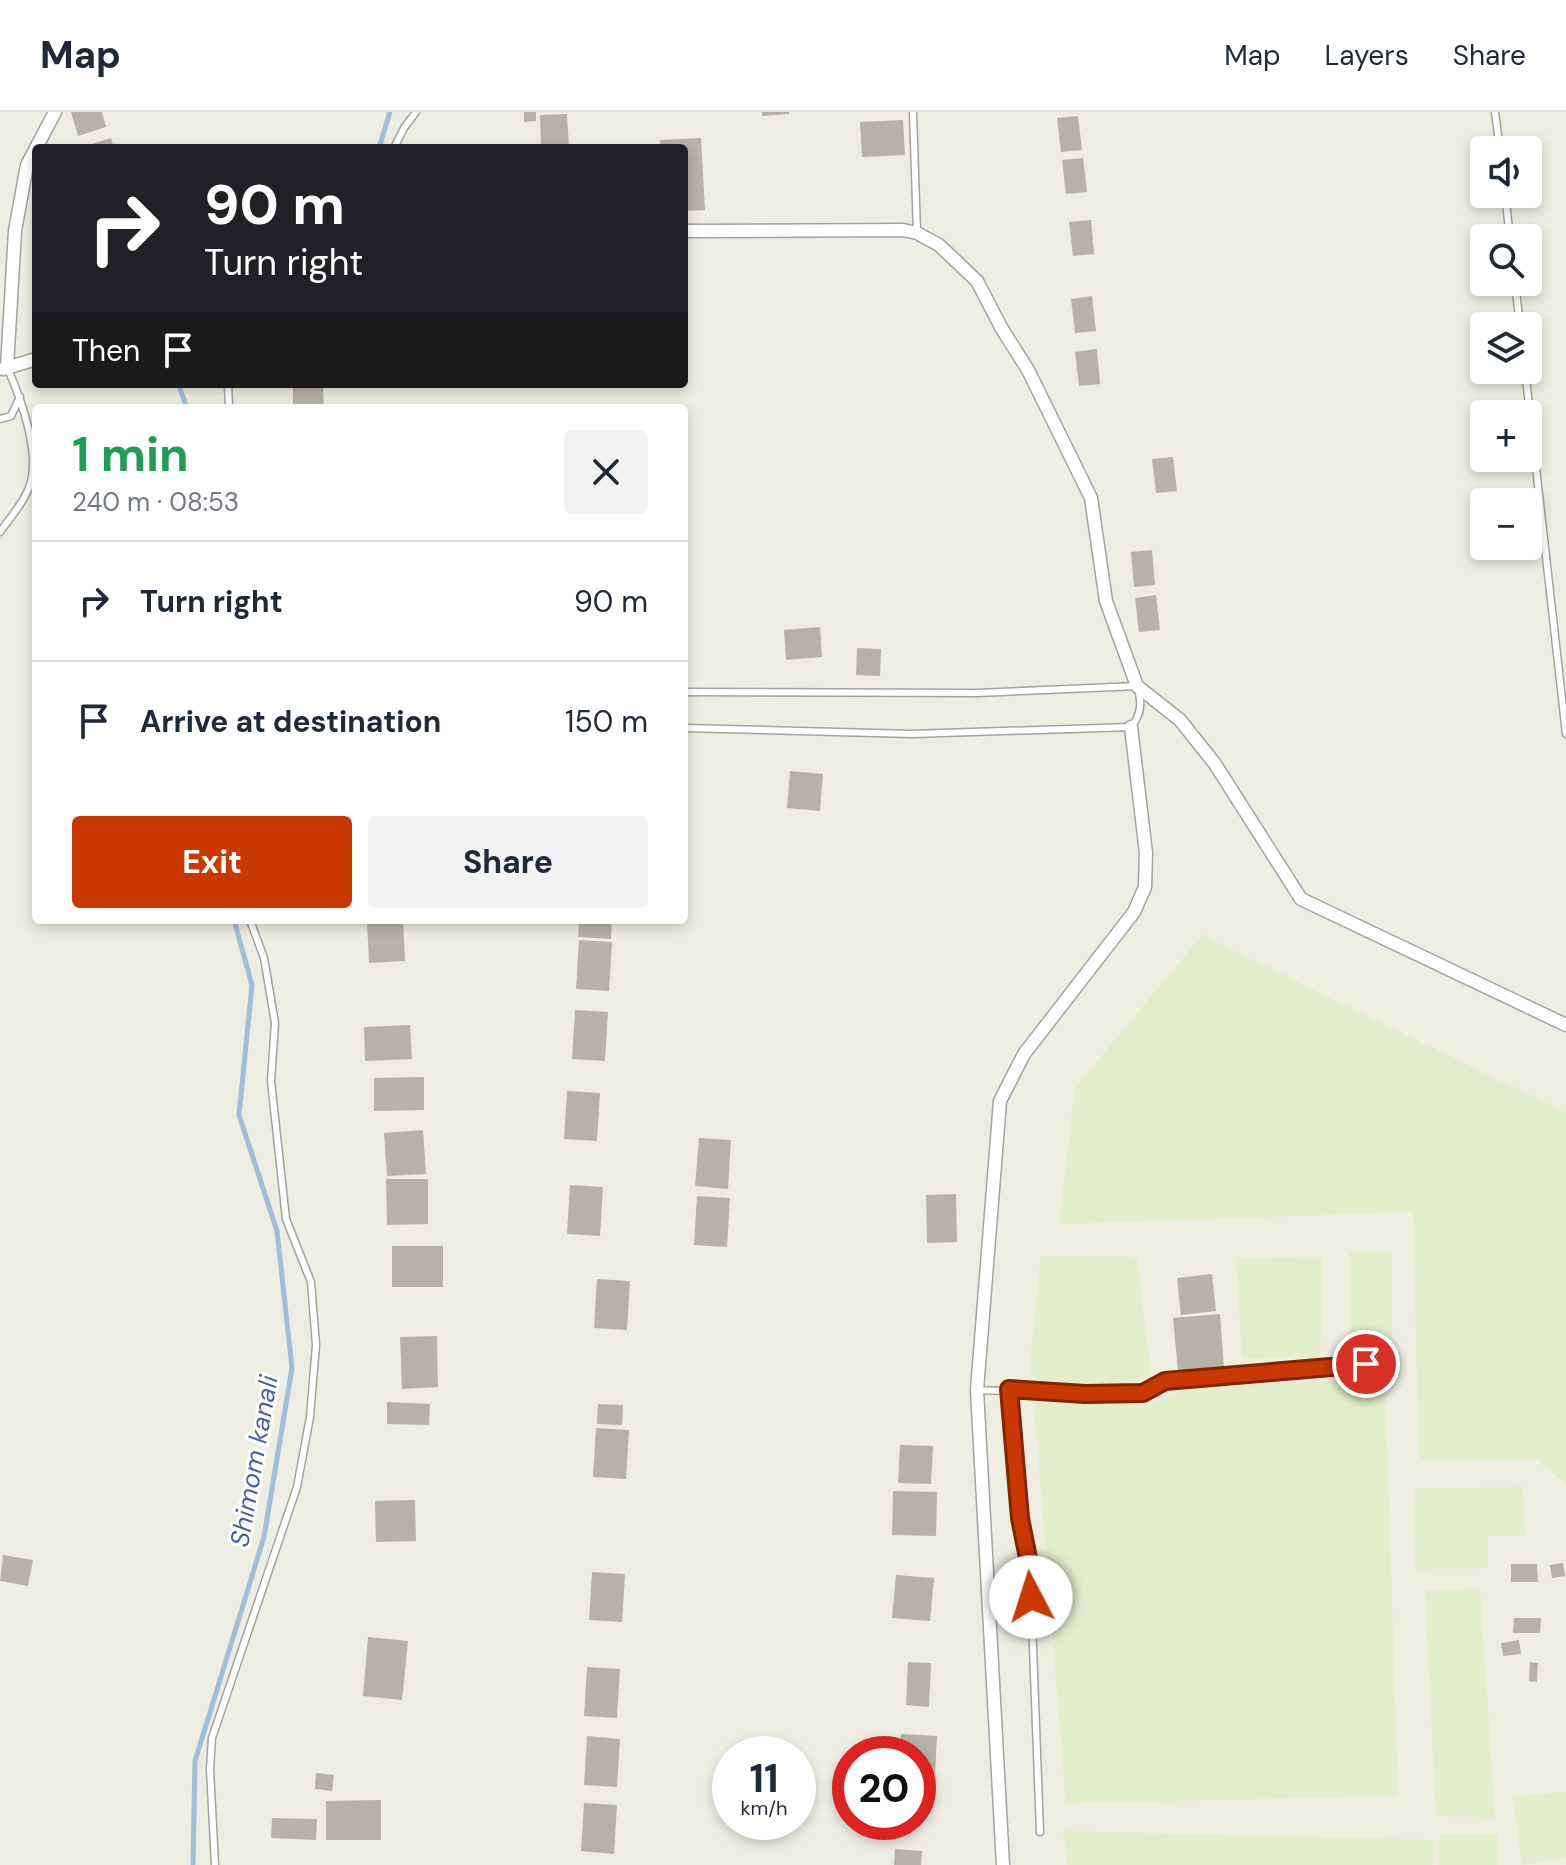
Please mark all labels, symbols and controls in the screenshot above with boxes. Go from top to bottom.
text: Map [40,30,121,80]
text: Map [1224,37,1281,74]
text: Layers [1325,37,1409,74]
text: Share [1453,37,1526,74]
map controls [1470,136,1542,560]
button: sound [1470,136,1542,208]
text: 90 m [204,168,345,241]
icon: right [72,176,176,280]
button: search [1470,224,1542,296]
text: Turn right [204,239,363,286]
button: layers [1470,312,1542,384]
icon: arrive [156,328,200,372]
text: Then [72,331,140,370]
button: + [1470,400,1542,472]
text: 1 min [72,423,189,486]
button: close [564,430,648,514]
text: 240 m · 08:53 [72,485,239,519]
button: − [1470,488,1542,560]
icon: right [72,579,116,623]
text: Turn right [140,582,283,621]
text: 90 m [574,582,648,621]
icon: arrive [72,699,116,743]
text: Arrive at destination [140,702,441,741]
text: 150 m [565,702,648,741]
button: Exit [72,816,352,908]
button: Share [368,816,648,908]
pin [1332,1330,1400,1398]
icon: arrive [1344,1342,1388,1386]
water label: Shimom kanali [222,1372,286,1549]
position arrow [989,1555,1073,1639]
speed limit sign: 20 [832,1736,936,1840]
text: 11 [749,1752,779,1804]
text: km/h [740,1795,788,1821]

